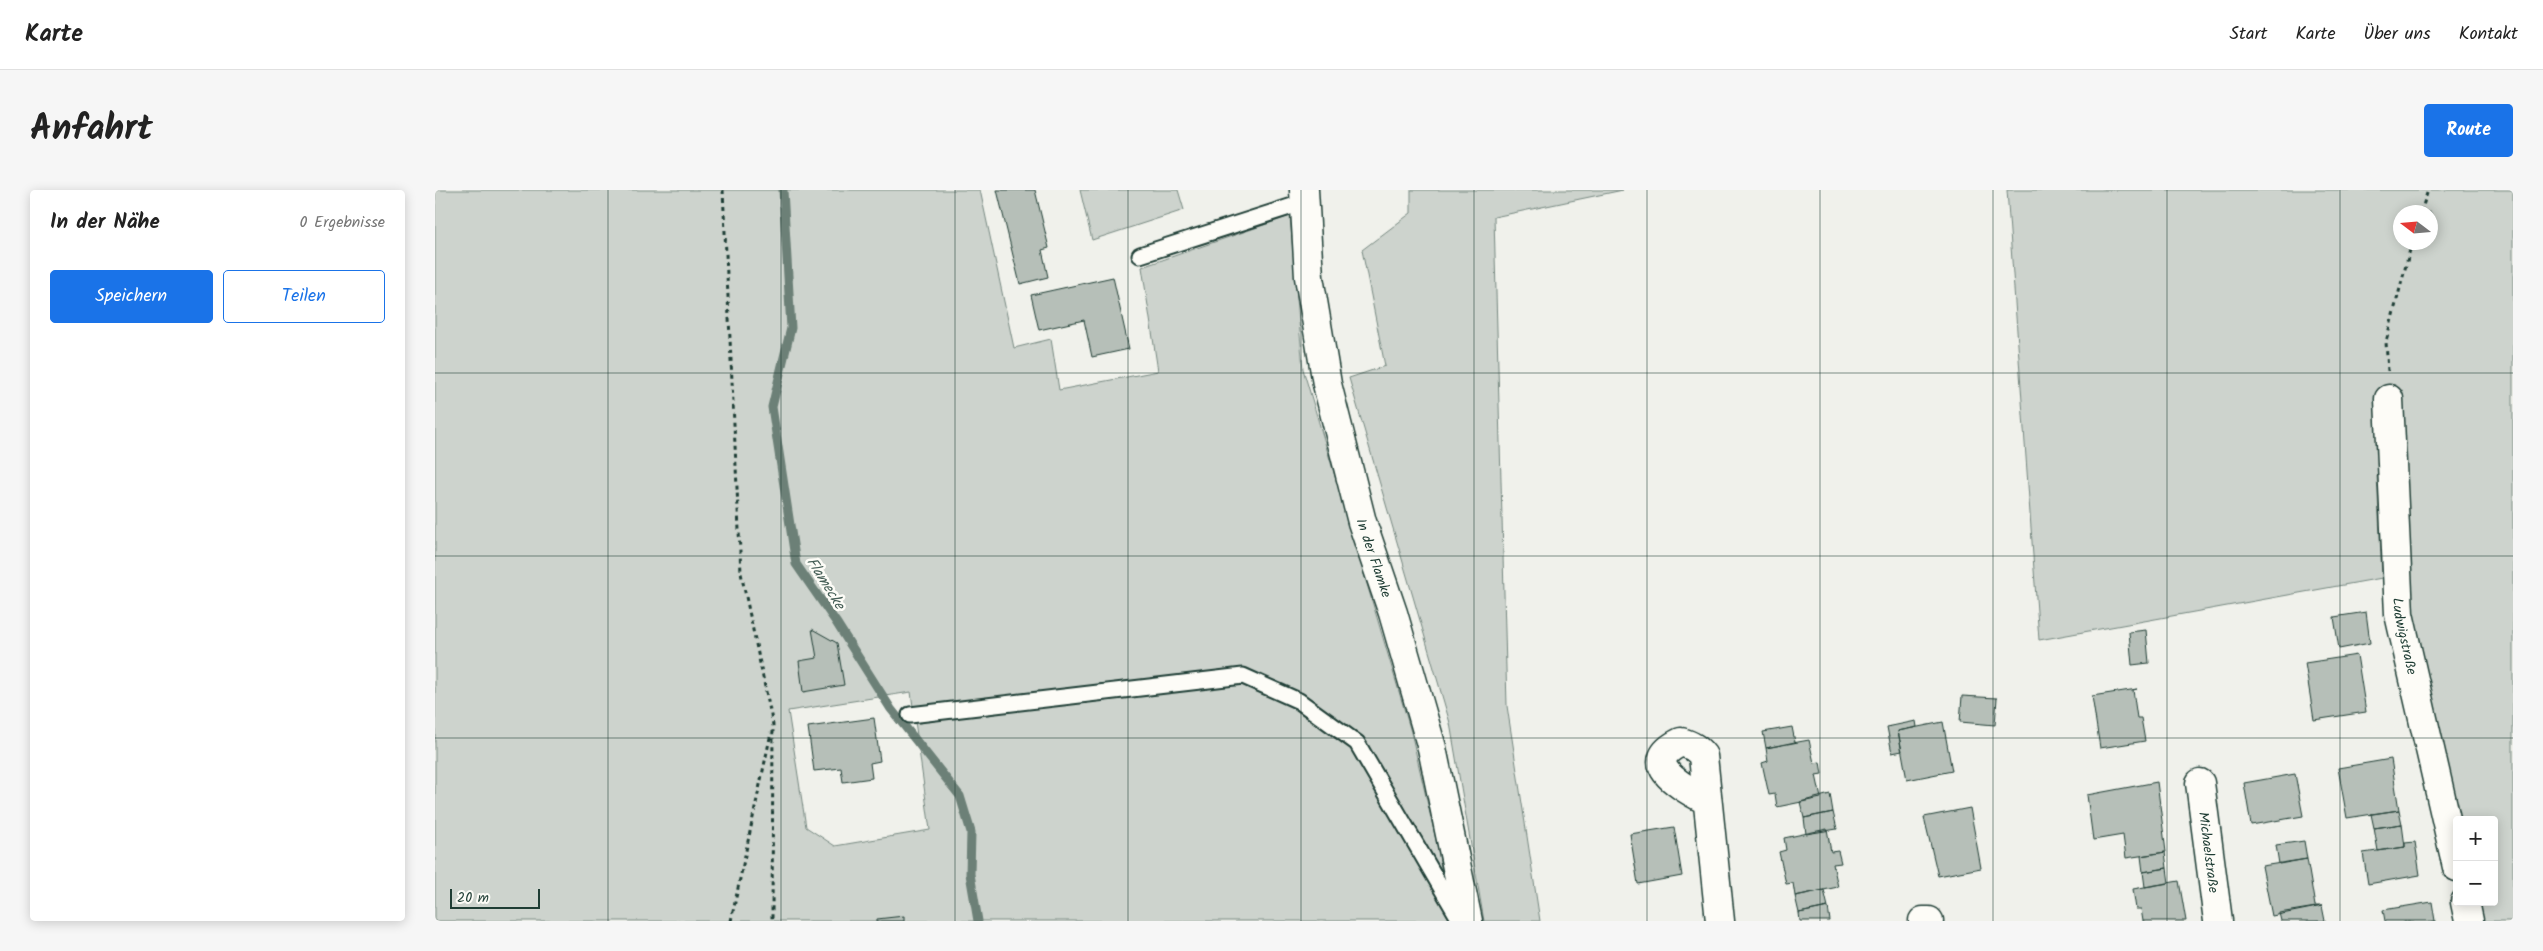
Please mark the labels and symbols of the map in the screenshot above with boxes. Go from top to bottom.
north arrow [2393,205,2438,250]
street label: In der Flamke [1350,516,1397,601]
water label: Flamecke [800,553,851,615]
street label: Ludwigstraße [2386,597,2423,678]
street label: Michaelstraße [2192,811,2224,895]
scale bar [450,886,540,909]

